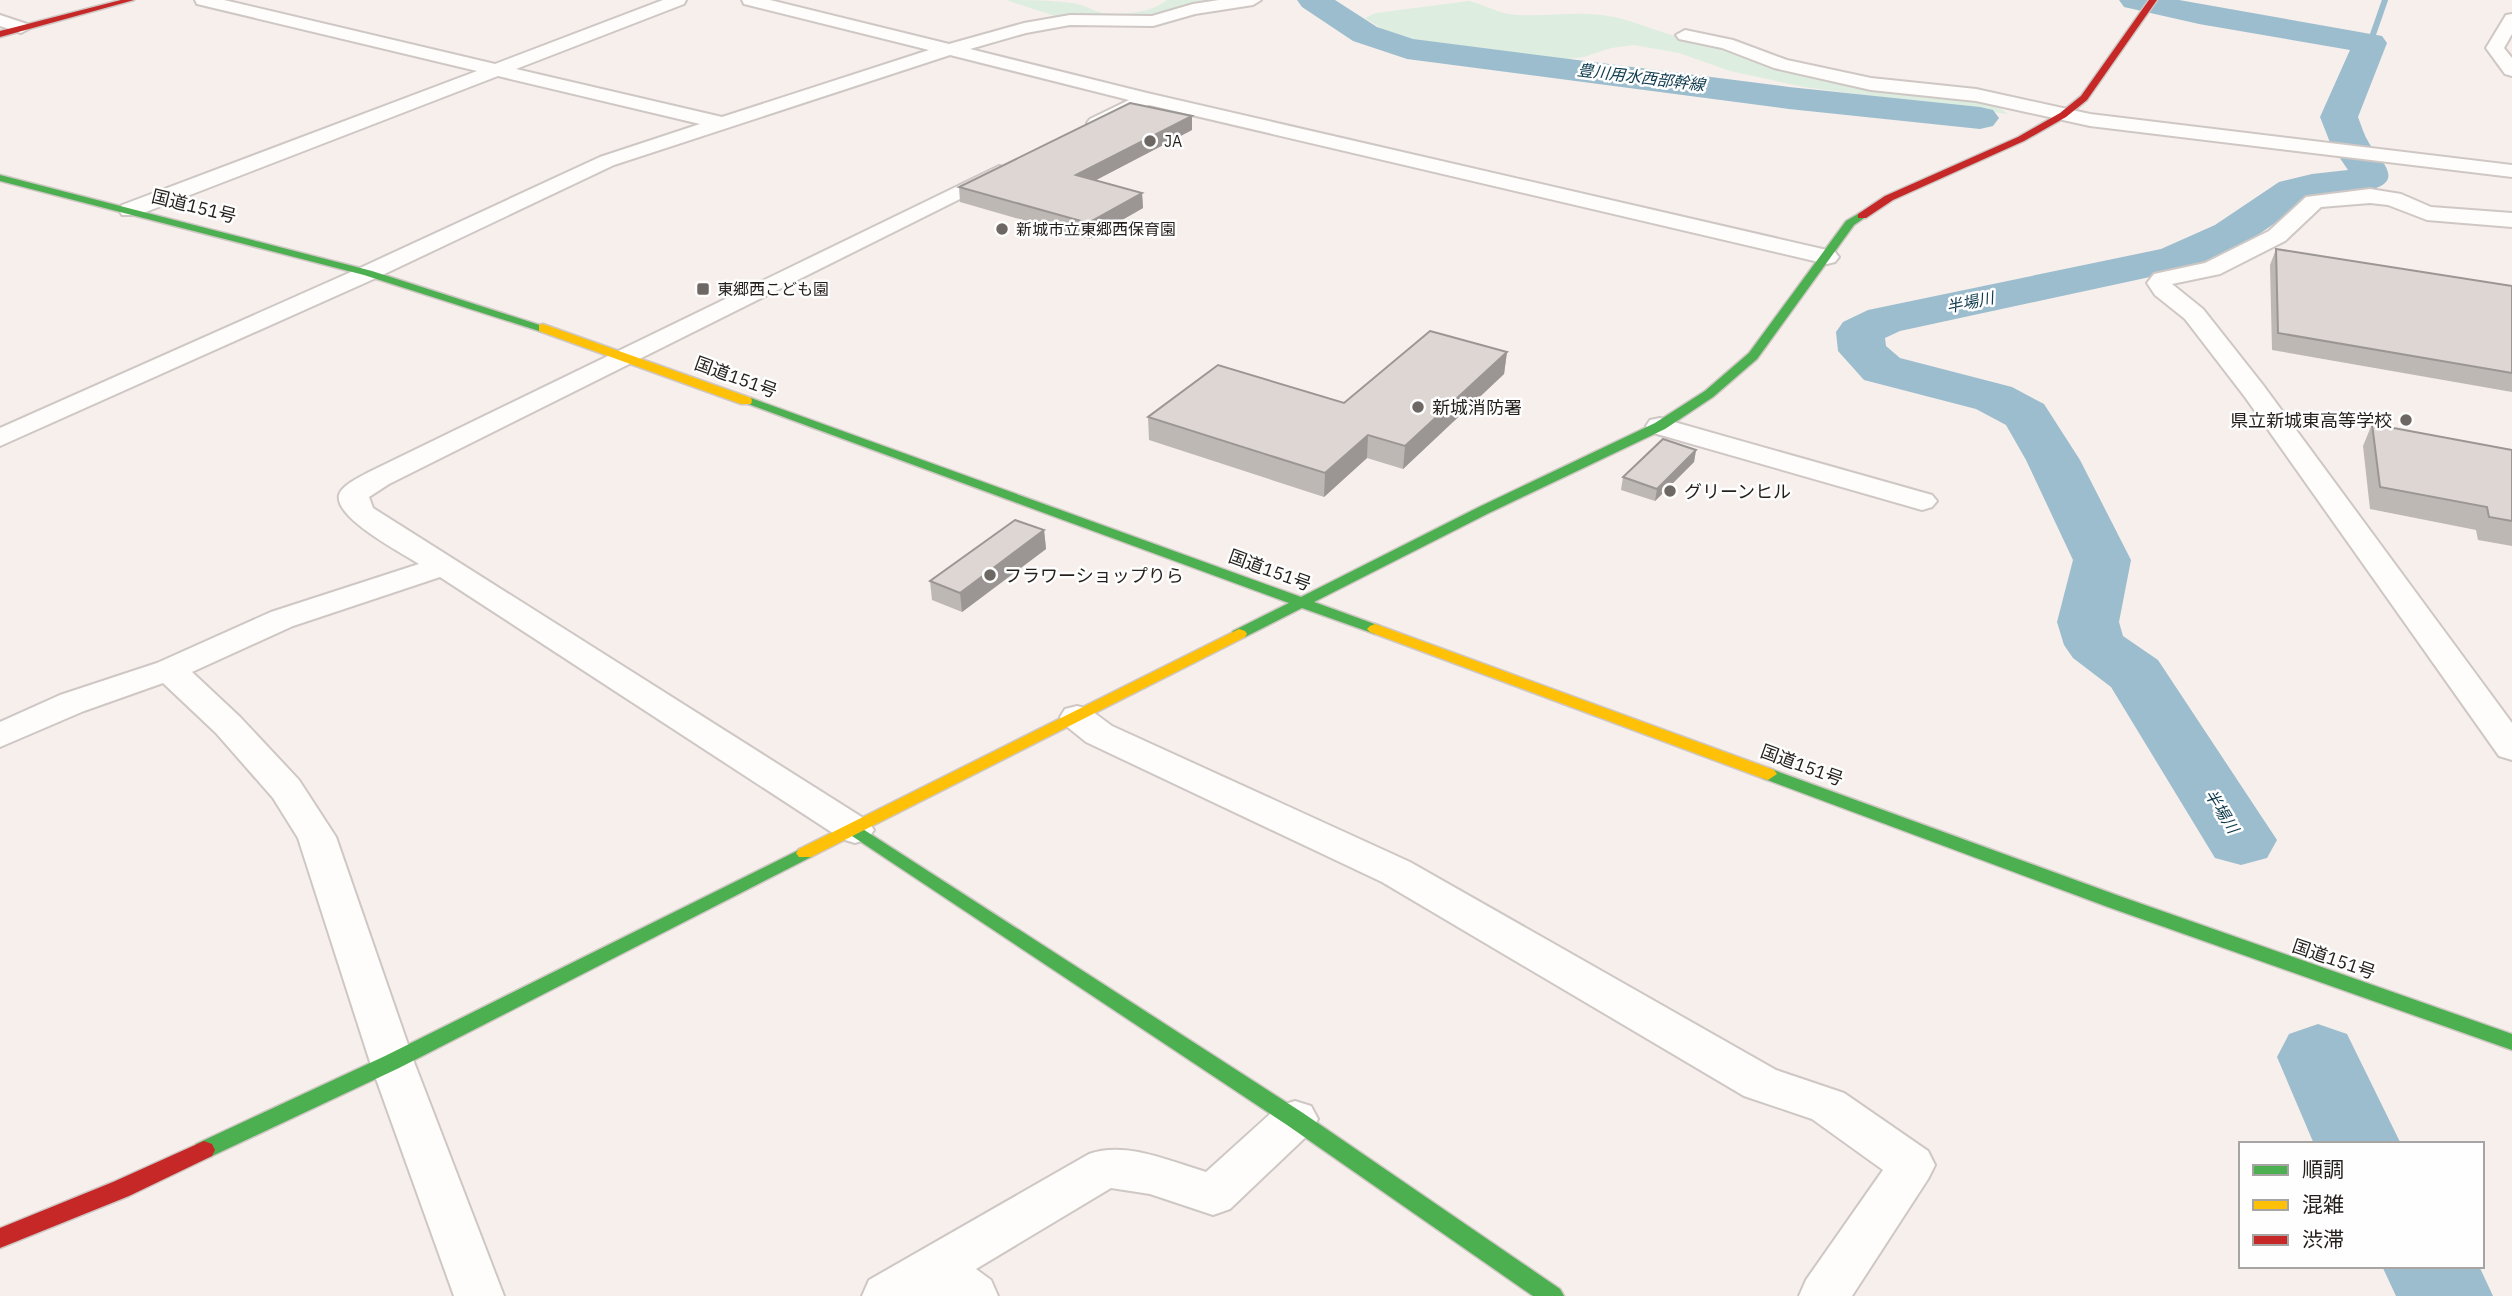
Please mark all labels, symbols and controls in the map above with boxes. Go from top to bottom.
water label: 豊川用水西部幹線 [1576,59,1708,95]
place label: JA [1164,131,1182,151]
marker: JA [1142,133,1158,149]
street label: 国道151号 [149,184,239,228]
place label: 新城市立東郷西保育園 [1016,219,1176,239]
marker: 新城市立東郷西保育園 [994,221,1010,237]
place label: 東郷西こども園 [717,279,829,299]
marker: 東郷西こども園 [695,281,711,297]
water label: 半場川 [1944,287,1998,317]
street label: 国道151号 [691,351,781,403]
place label: 新城消防署 [1432,396,1522,419]
marker: 新城消防署 [1410,399,1426,415]
place label: 県立新城東高等学校 [2230,409,2392,432]
marker: 県立新城東高等学校 [2398,412,2414,428]
place label: グリーンヒル [1684,480,1791,503]
marker: グリーンヒル [1662,483,1678,499]
street label: 国道151号 [1225,544,1315,596]
place label: フラワーショップりら [1004,564,1184,587]
marker: フラワーショップりら [982,567,998,583]
street label: 国道151号 [1757,739,1847,791]
water label: 半場川 [2201,785,2244,838]
street label: 国道151号 [2289,934,2379,984]
legend [2239,1142,2484,1268]
text: 順調 [2302,1155,2344,1183]
text: 混雑 [2302,1190,2344,1218]
text: 渋滞 [2302,1225,2344,1253]

